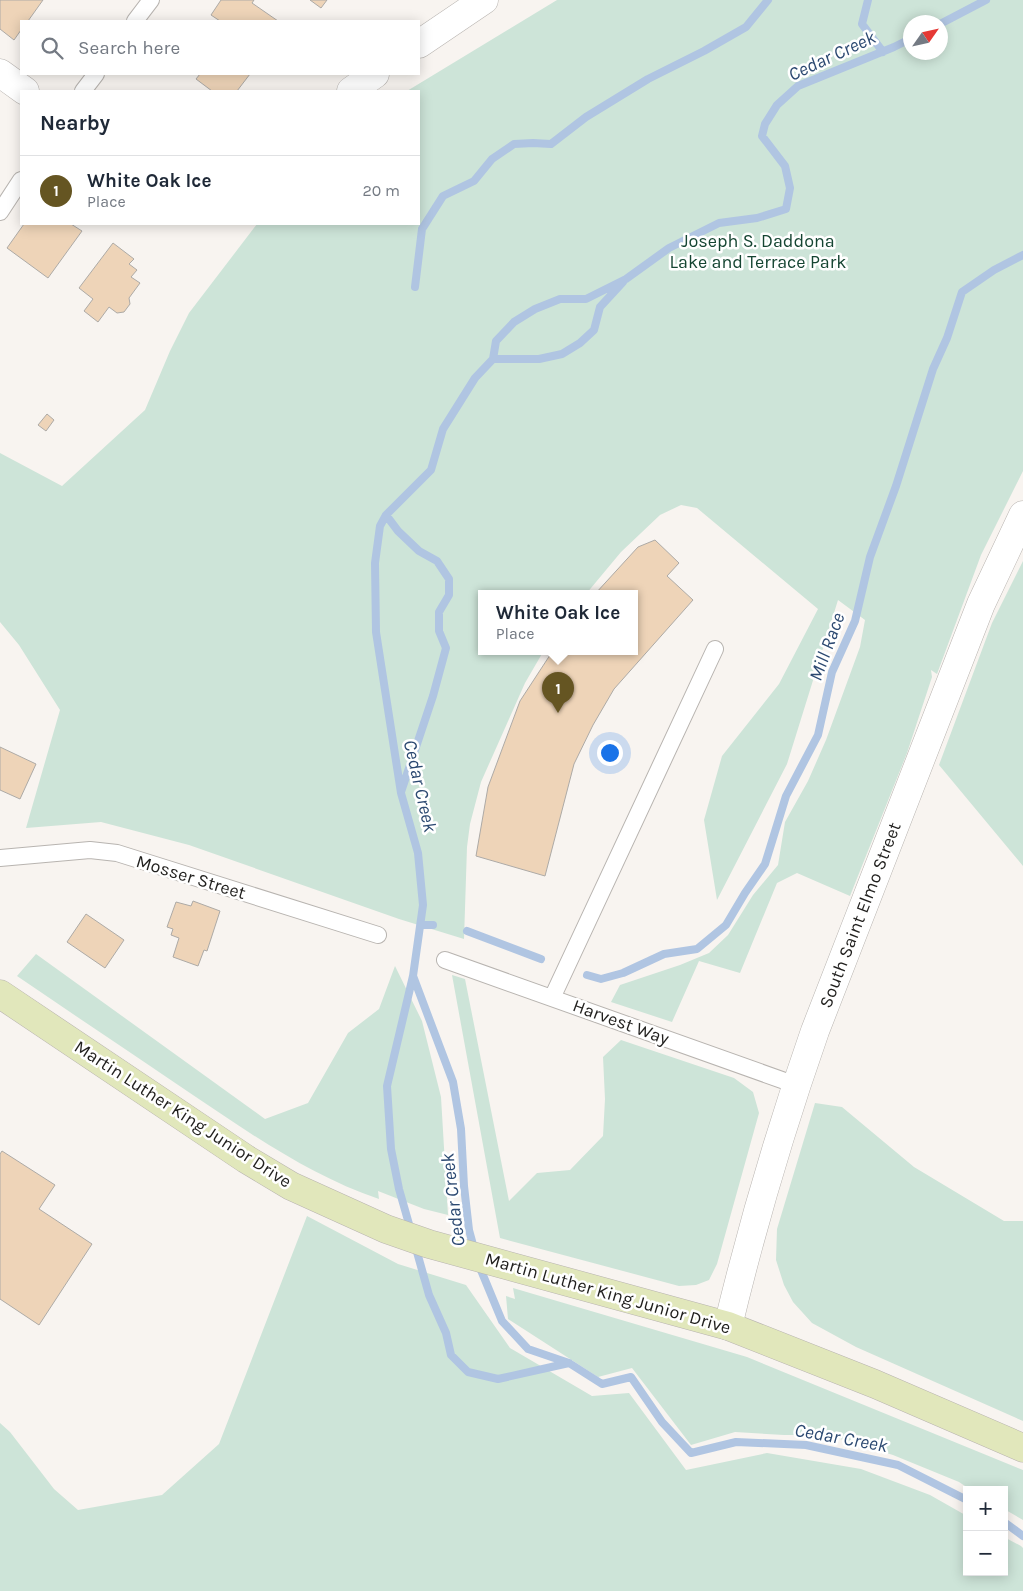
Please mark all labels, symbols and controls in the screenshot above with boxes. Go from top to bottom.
north arrow [903,15,948,60]
search box [20,20,420,75]
water label: Cedar Creek [785,26,879,86]
icon: search [38,34,66,62]
text: Search here [78,37,180,59]
text: Nearby [40,111,110,135]
text: White Oak Ice [87,170,211,192]
text: 1 [53,181,59,200]
text: 20 m [362,181,400,200]
text: Place [87,192,126,211]
park label: Joseph S. Daddona Lake and Terrace Park [670,230,846,273]
popup [478,590,638,655]
text: White Oak Ice [496,602,620,624]
water label: Mill Race [805,610,850,684]
text: Place [496,624,534,643]
pin: 1 [542,672,574,713]
water label: Cedar Creek [399,738,441,835]
your location [597,740,623,766]
street label: South Saint Elmo Street [814,819,906,1011]
street label: Mosser Street [134,850,249,904]
street label: Harvest Way [570,994,673,1050]
street label: Martin Luther King Junior Drive [70,1035,296,1193]
water label: Cedar Creek [436,1152,470,1248]
street label: Martin Luther King Junior Drive [483,1247,733,1339]
water label: Cedar Creek [793,1419,889,1457]
map controls [963,1486,1008,1576]
button: + [963,1486,1008,1531]
button: − [963,1531,1008,1576]

